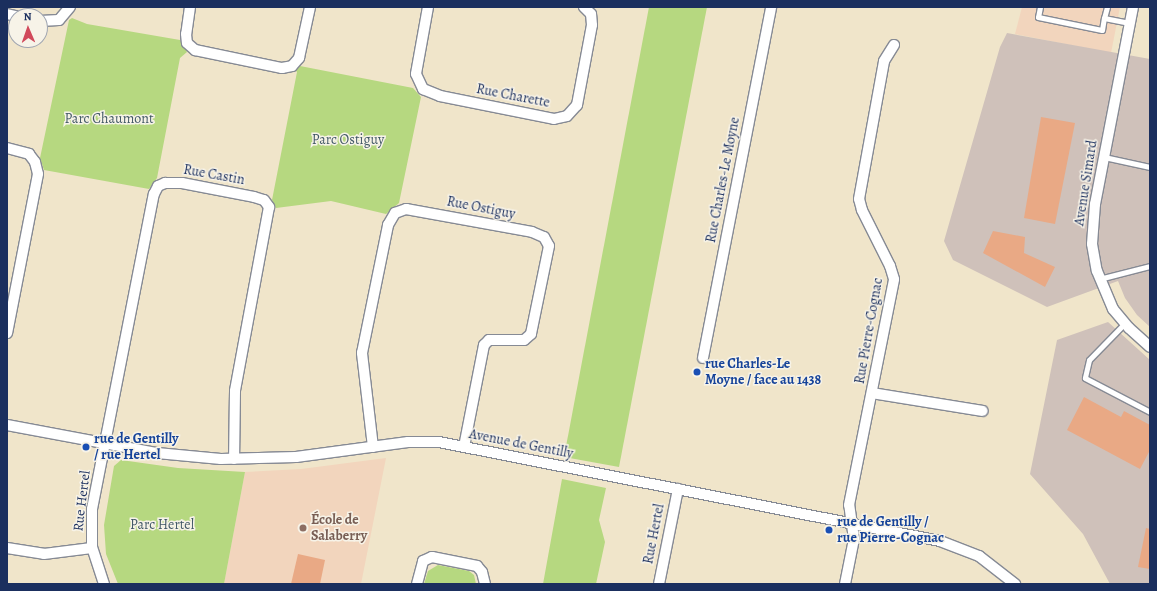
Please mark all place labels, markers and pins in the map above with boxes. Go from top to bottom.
place label: rue Charles-Le Moyne / face au 1438 [705,356,821,388]
marker: rue Charles-Le Moyne / face au 1438 [692,367,702,377]
place label: rue de Gentilly / rue Hertel [94,431,179,464]
marker: rue de Gentilly / rue Hertel [81,442,91,452]
place label: École de Salaberry [311,512,367,544]
place label: rue de Gentilly / rue Pierre-Cognac [837,514,944,546]
marker: École de Salaberry [298,523,308,533]
marker: rue de Gentilly / rue Pierre-Cognac [824,525,834,535]

